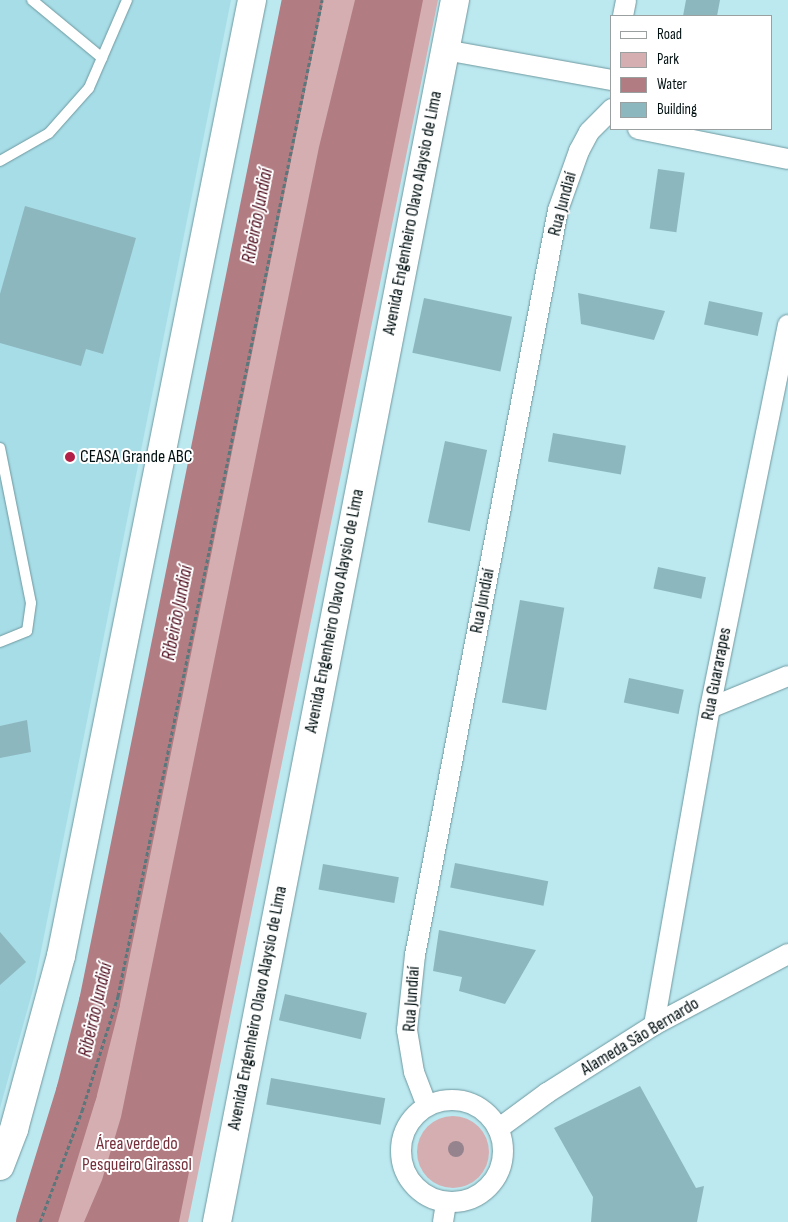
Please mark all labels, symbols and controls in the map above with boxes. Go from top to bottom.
legend [610,15,773,130]
text: Road [657,25,682,44]
text: Park [657,50,679,69]
text: Water [657,75,687,94]
street label: Avenida Engenheiro Olavo Alaysio de Lima [379,89,447,337]
text: Building [657,100,697,119]
water label: Ribeirão Jundiaí [238,167,278,265]
street label: Rua Jundiaí [544,169,582,239]
place label: CEASA Grande ABC [80,446,193,468]
marker: CEASA Grande ABC [64,451,76,463]
street label: Avenida Engenheiro Olavo Alaysio de Lima [301,487,369,735]
water label: Ribeirão Jundiaí [158,564,198,662]
street label: Rua Jundiaí [466,567,500,635]
street label: Rua Guararapes [697,626,737,722]
street label: Avenida Engenheiro Olavo Alaysio de Lima [224,884,292,1132]
water label: Ribeirão Jundiaí [74,961,118,1059]
street label: Rua Jundiaí [399,965,425,1033]
street label: Alameda São Bernardo [577,993,703,1081]
park label: Área verde do Pesqueiro Girassol [82,1134,192,1176]

